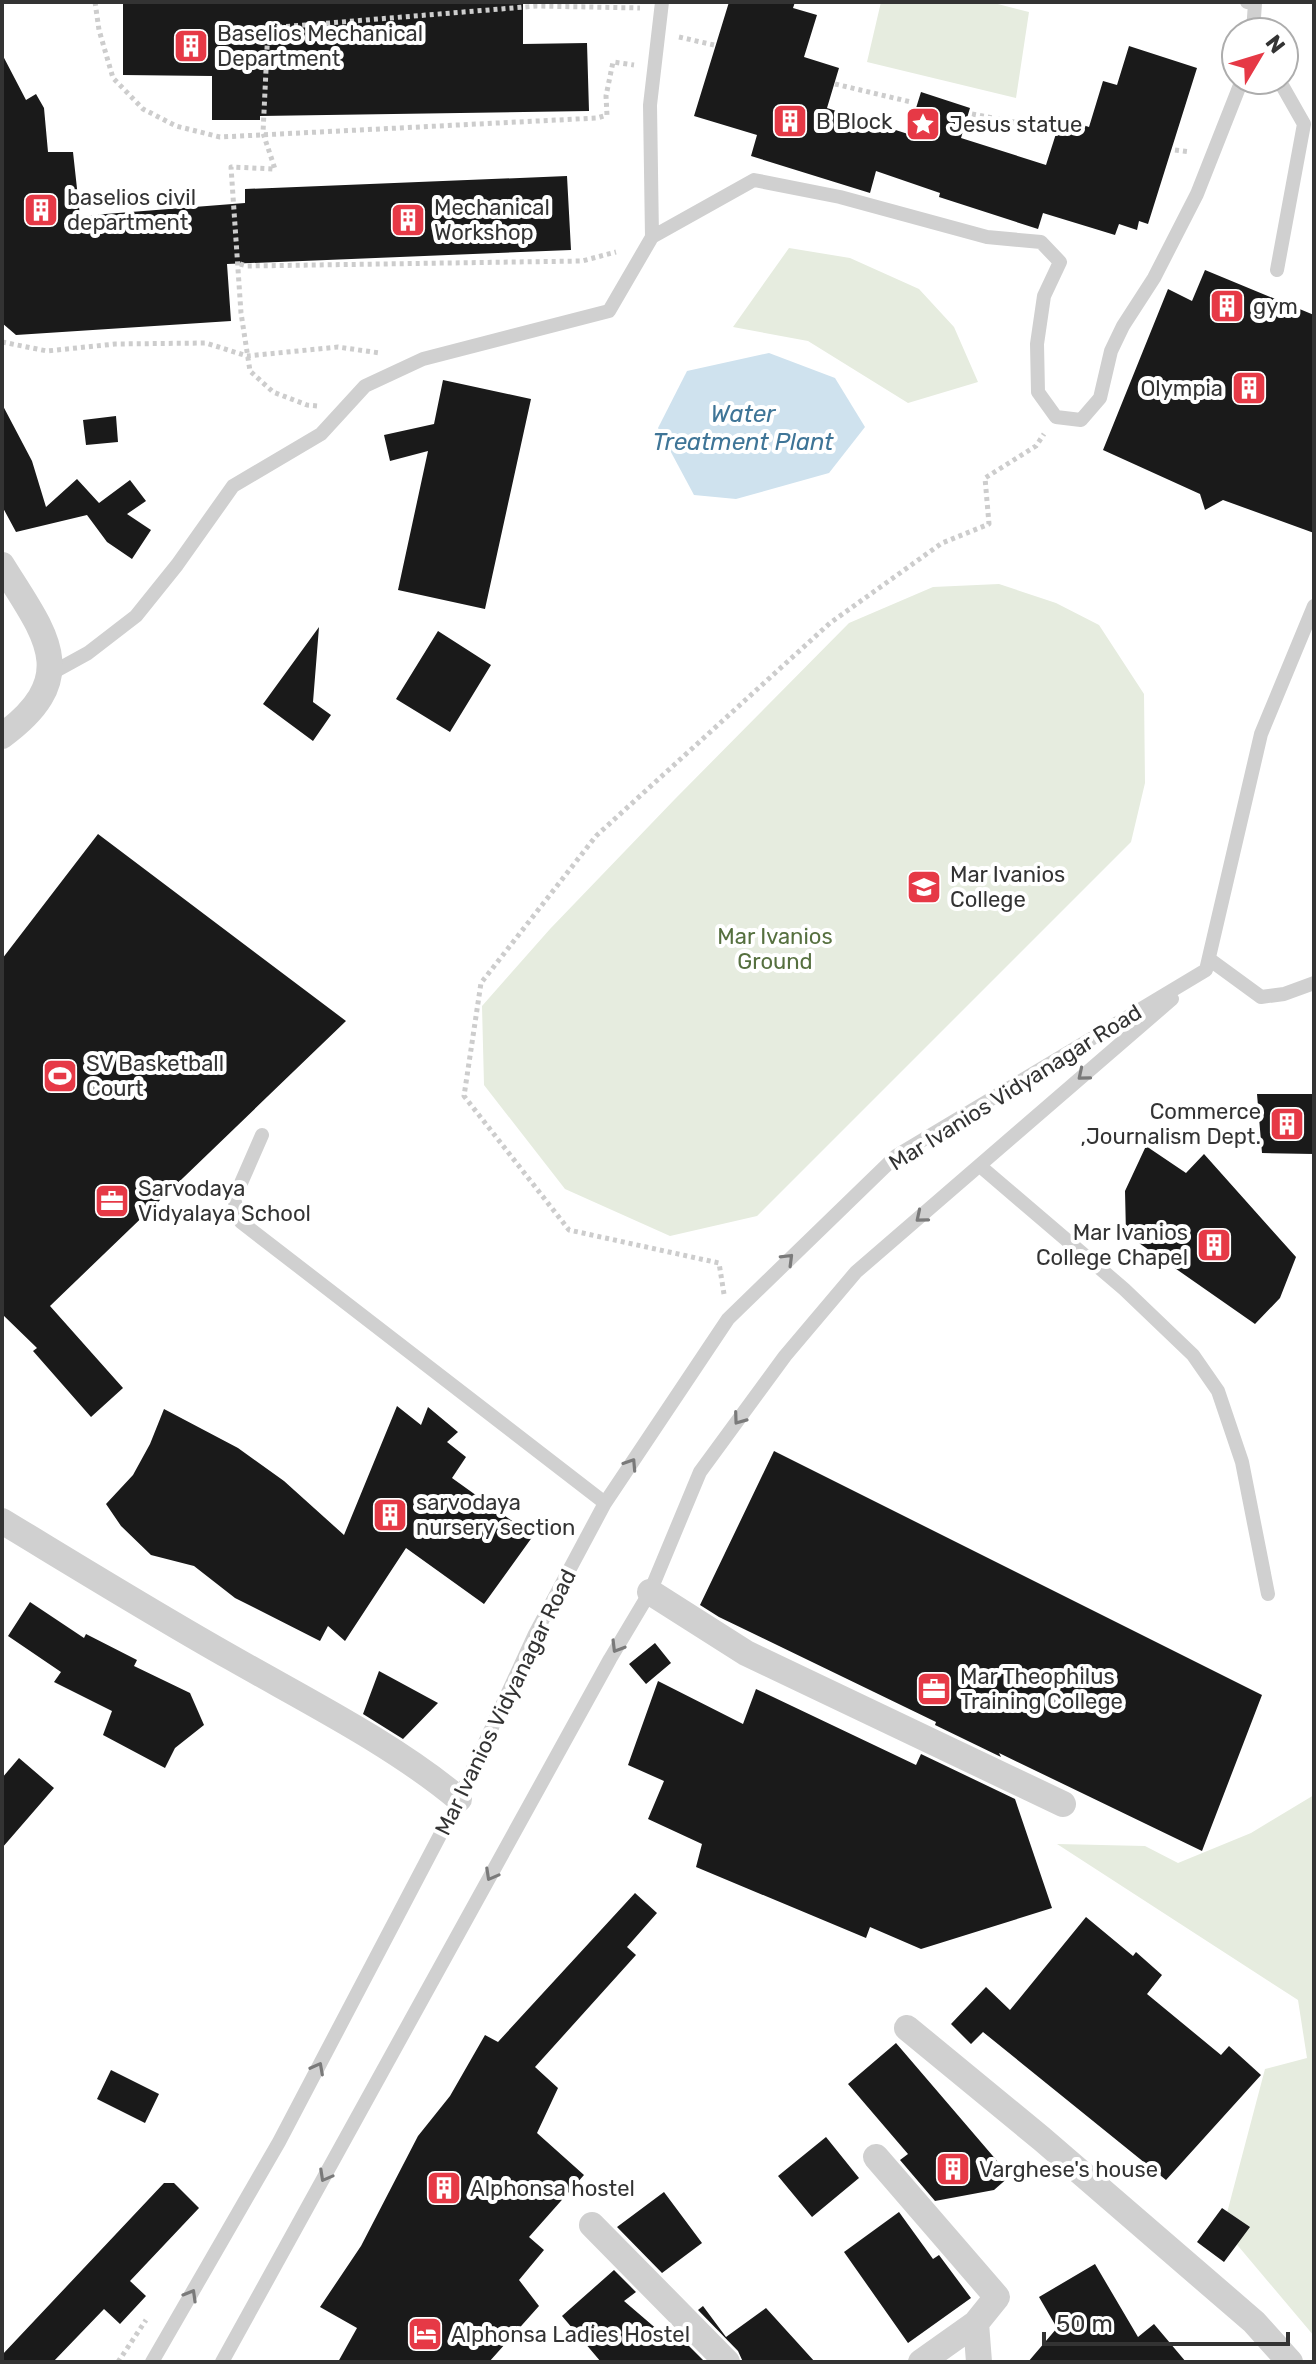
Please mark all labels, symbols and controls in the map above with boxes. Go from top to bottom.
north arrow [1220,16,1300,96]
place label: Baselios Mechanical Department [217,20,423,72]
building icon: Baselios Mechanical Department [172,27,210,65]
text: N [1260,29,1291,59]
building icon: B Block [771,102,809,140]
place icon: Jesus statue [904,105,942,143]
place label: B Block [816,108,893,135]
place label: Jesus statue [949,111,1082,138]
place label: baselios civil department [67,184,196,236]
building icon: baselios civil department [22,191,60,229]
place label: Mechanical Workshop [434,194,550,246]
building icon: Mechanical Workshop [389,201,427,239]
building icon: gym [1208,287,1246,325]
place label: gym [1253,293,1298,320]
building icon: Olympia [1230,369,1268,407]
place label: Olympia [1140,375,1223,402]
water label: Water Treatment Plant [652,400,834,456]
place label: Mar Ivanios College [950,861,1065,913]
school or university icon: Mar Ivanios College [905,868,943,906]
park label: Mar Ivanios Ground [717,923,833,975]
street label: Mar Ivanios Vidyanagar Road [884,998,1147,1176]
place label: SV Basketball Court [86,1050,224,1102]
sports icon: SV Basketball Court [41,1057,79,1095]
one-way arrow [1077,1065,1092,1080]
place label: Commerce ,Journalism Dept. [1080,1098,1261,1150]
building icon: Commerce ,Journalism Dept. [1268,1105,1306,1143]
place label: Sarvodaya Vidyalaya School [138,1175,311,1227]
office icon: Sarvodaya Vidyalaya School [93,1182,131,1220]
one-way arrow [916,1207,930,1222]
place label: Mar Ivanios College Chapel [1036,1219,1188,1271]
building icon: Mar Ivanios College Chapel [1195,1226,1233,1264]
one-way arrow [779,1254,793,1268]
one-way arrow [734,1411,749,1425]
one-way arrow [621,1459,636,1473]
place label: sarvodaya nursery section [416,1489,575,1541]
building icon: sarvodaya nursery section [371,1496,409,1534]
street label: Mar Ivanios Vidyanagar Road [429,1565,582,1840]
one-way arrow [611,1638,626,1653]
place label: Mar Theophilus Training College [960,1663,1123,1715]
office icon: Mar Theophilus Training College [915,1670,953,1708]
one-way arrow [485,1866,501,1881]
one-way arrow [309,2061,324,2076]
building icon: Varghese's house [934,2150,972,2188]
place label: Varghese's house [979,2156,1158,2183]
one-way arrow [319,2168,335,2182]
building icon: Alphonsa hostel [425,2169,463,2207]
place label: Alphonsa hostel [470,2175,635,2202]
one-way arrow [181,2289,197,2304]
scale bar [1044,2296,1288,2346]
text: 50 m [1056,2310,1113,2338]
hotel icon: Alphonsa Ladies Hostel [406,2315,444,2353]
place label: Alphonsa Ladies Hostel [451,2321,690,2348]

